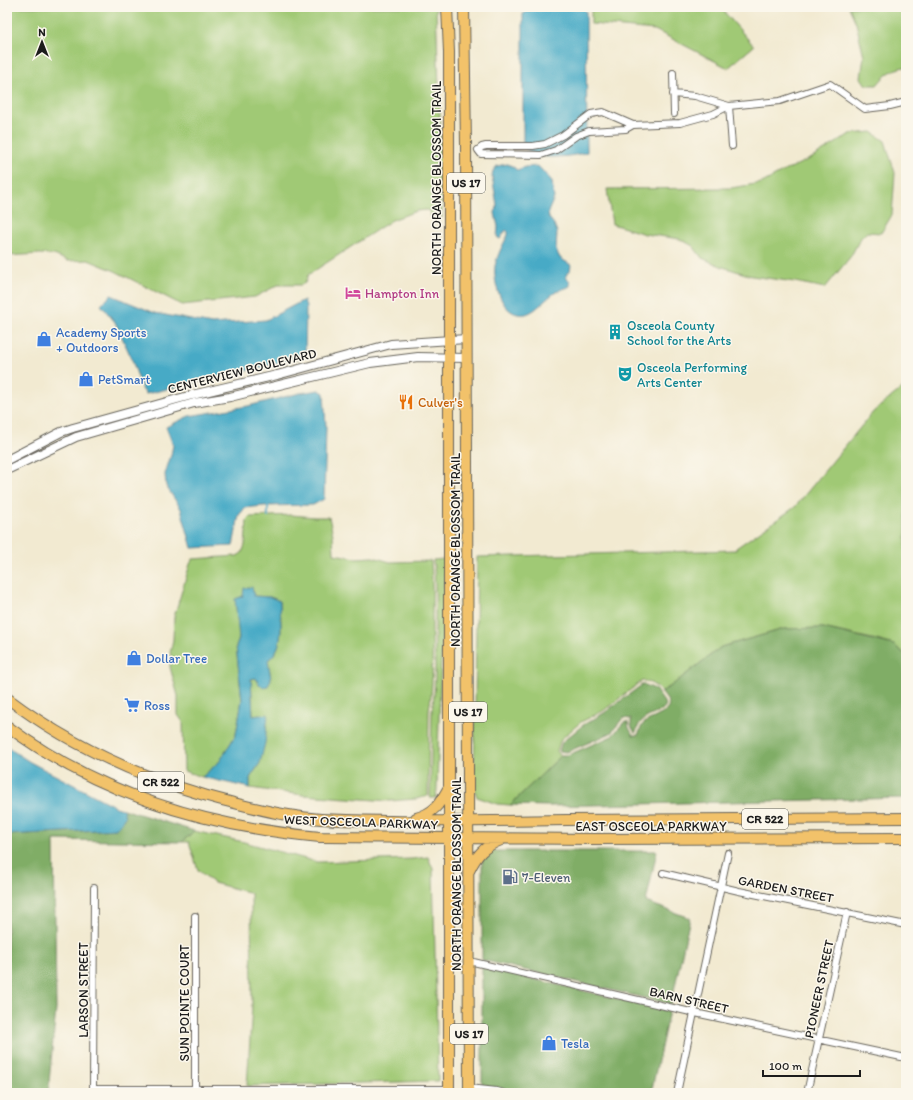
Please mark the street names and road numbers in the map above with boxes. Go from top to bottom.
street label: NORTH ORANGE BLOSSOM TRAIL [429,81,444,275]
road number: US 17 [447,173,485,193]
street label: CENTERVIEW BOULEVARD [166,345,318,397]
street label: NORTH ORANGE BLOSSOM TRAIL [448,453,463,647]
road number: US 17 [449,702,487,722]
road number: CR 522 [138,772,184,792]
street label: NORTH ORANGE BLOSSOM TRAIL [449,777,464,971]
road number: CR 522 [742,809,788,829]
street label: WEST OSCEOLA PARKWAY [284,812,439,832]
street label: EAST OSCEOLA PARKWAY [575,819,727,834]
street label: GARDEN STREET [737,872,836,906]
street label: PIONEER STREET [801,938,837,1040]
street label: LARSON STREET [76,942,91,1038]
street label: SUN POINTE COURT [177,944,192,1062]
street label: BARN STREET [648,984,731,1017]
road number: US 17 [450,1024,488,1044]

